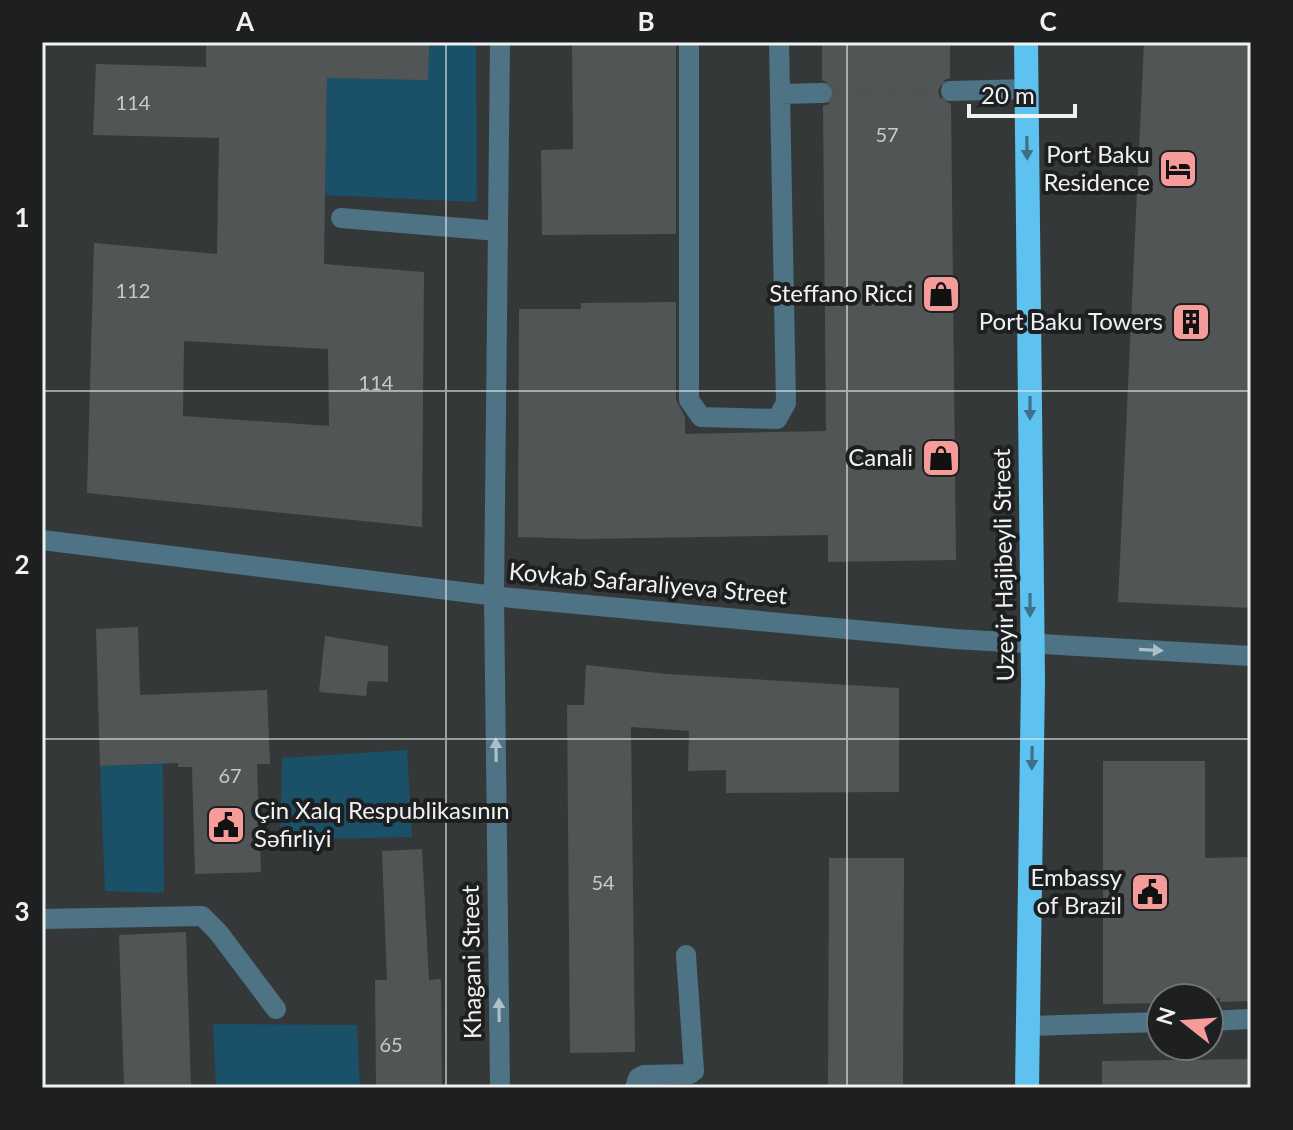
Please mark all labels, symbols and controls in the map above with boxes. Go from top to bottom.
text: A [235,5,255,37]
text: B [637,5,655,37]
text: C [1039,5,1057,37]
scale bar [969,68,1075,118]
text: 20 m [981,80,1035,109]
house number: 114 [116,90,151,114]
house number: 57 [875,122,899,146]
one-way arrow [1021,136,1033,161]
place label: Port Baku Residence [1043,139,1150,196]
hotel icon: Port Baku Residence [1157,148,1199,190]
text: 1 [14,201,30,233]
shop icon: Steffano Ricci [920,273,962,315]
house number: 112 [116,278,150,302]
place label: Steffano Ricci [769,278,913,307]
building icon: Port Baku Towers [1170,301,1212,343]
place label: Port Baku Towers [979,306,1163,335]
house number: 114 [359,370,394,394]
one-way arrow [1024,396,1036,421]
shop icon: Canali [920,437,962,479]
place label: Canali [848,442,913,471]
street label: Uzeyir Hajibeyli Street [986,448,1019,682]
text: 2 [14,548,30,580]
street label: Kovkab Safaraliyeva Street [508,556,789,609]
one-way arrow [1024,593,1036,618]
one-way arrow [1139,644,1164,657]
one-way arrow [489,737,502,762]
one-way arrow [1025,746,1038,771]
house number: 67 [218,763,242,787]
place label: Çin Xalq Respublikasının Səfirliyi [254,795,510,852]
public building icon: Çin Xalq Respublikasının Səfirliyi [205,804,247,846]
place label: Embassy of Brazil [1030,862,1123,919]
house number: 54 [591,870,615,894]
public building icon: Embassy of Brazil [1129,871,1171,913]
street label: Khagani Street [455,884,486,1039]
text: 3 [14,895,30,927]
north arrow [1145,982,1225,1062]
one-way arrow [493,997,505,1022]
text: N [1150,1004,1181,1028]
house number: 65 [379,1032,403,1056]

